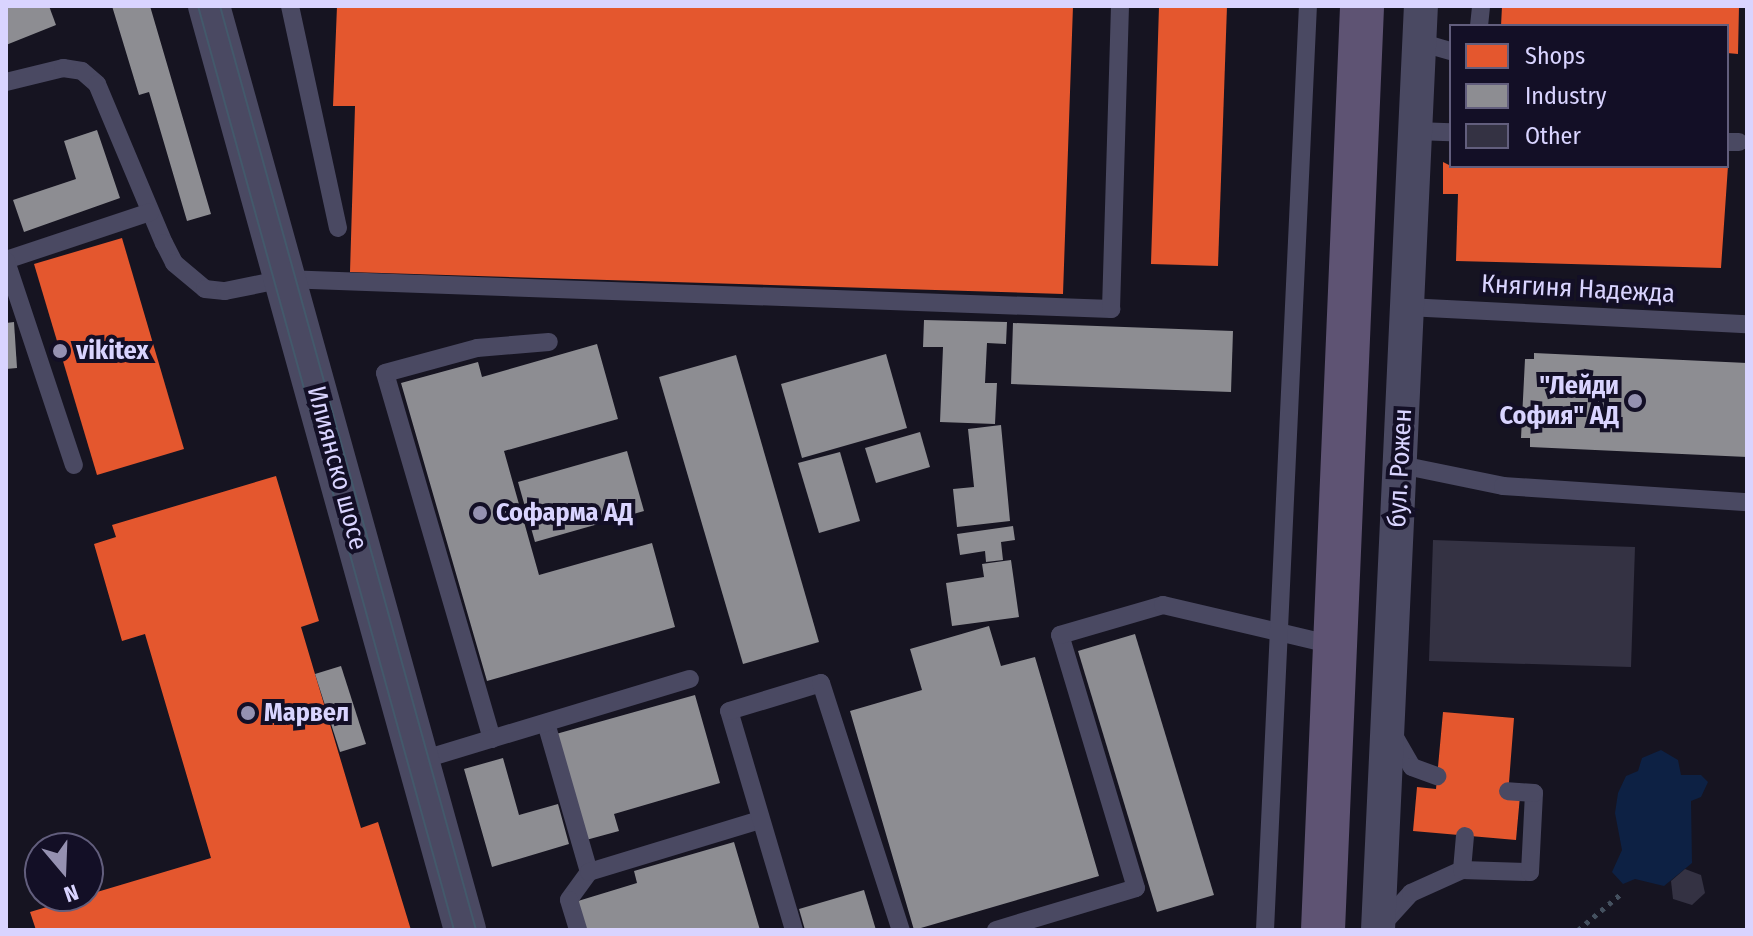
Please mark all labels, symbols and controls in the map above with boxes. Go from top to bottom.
legend [1449,24,1729,168]
text: Shops [1525,42,1585,70]
text: Industry [1525,82,1607,110]
text: Other [1525,122,1581,150]
street label: Княгиня Надежда [1480,268,1676,310]
place label: vikitex [76,335,149,367]
marker: vikitex [51,342,69,360]
place label: "Лейди София" АД [1499,370,1619,432]
street label: Илиянско шосе [300,383,374,553]
marker: "Лейди София" АД [1626,392,1644,410]
street label: бул. Рожен [1381,408,1419,528]
place label: Софарма АД [496,497,633,529]
marker: Софарма АД [471,504,489,522]
place label: Марвел [264,697,349,729]
marker: Марвел [239,704,257,722]
north arrow [24,832,104,912]
text: N [61,878,82,908]

